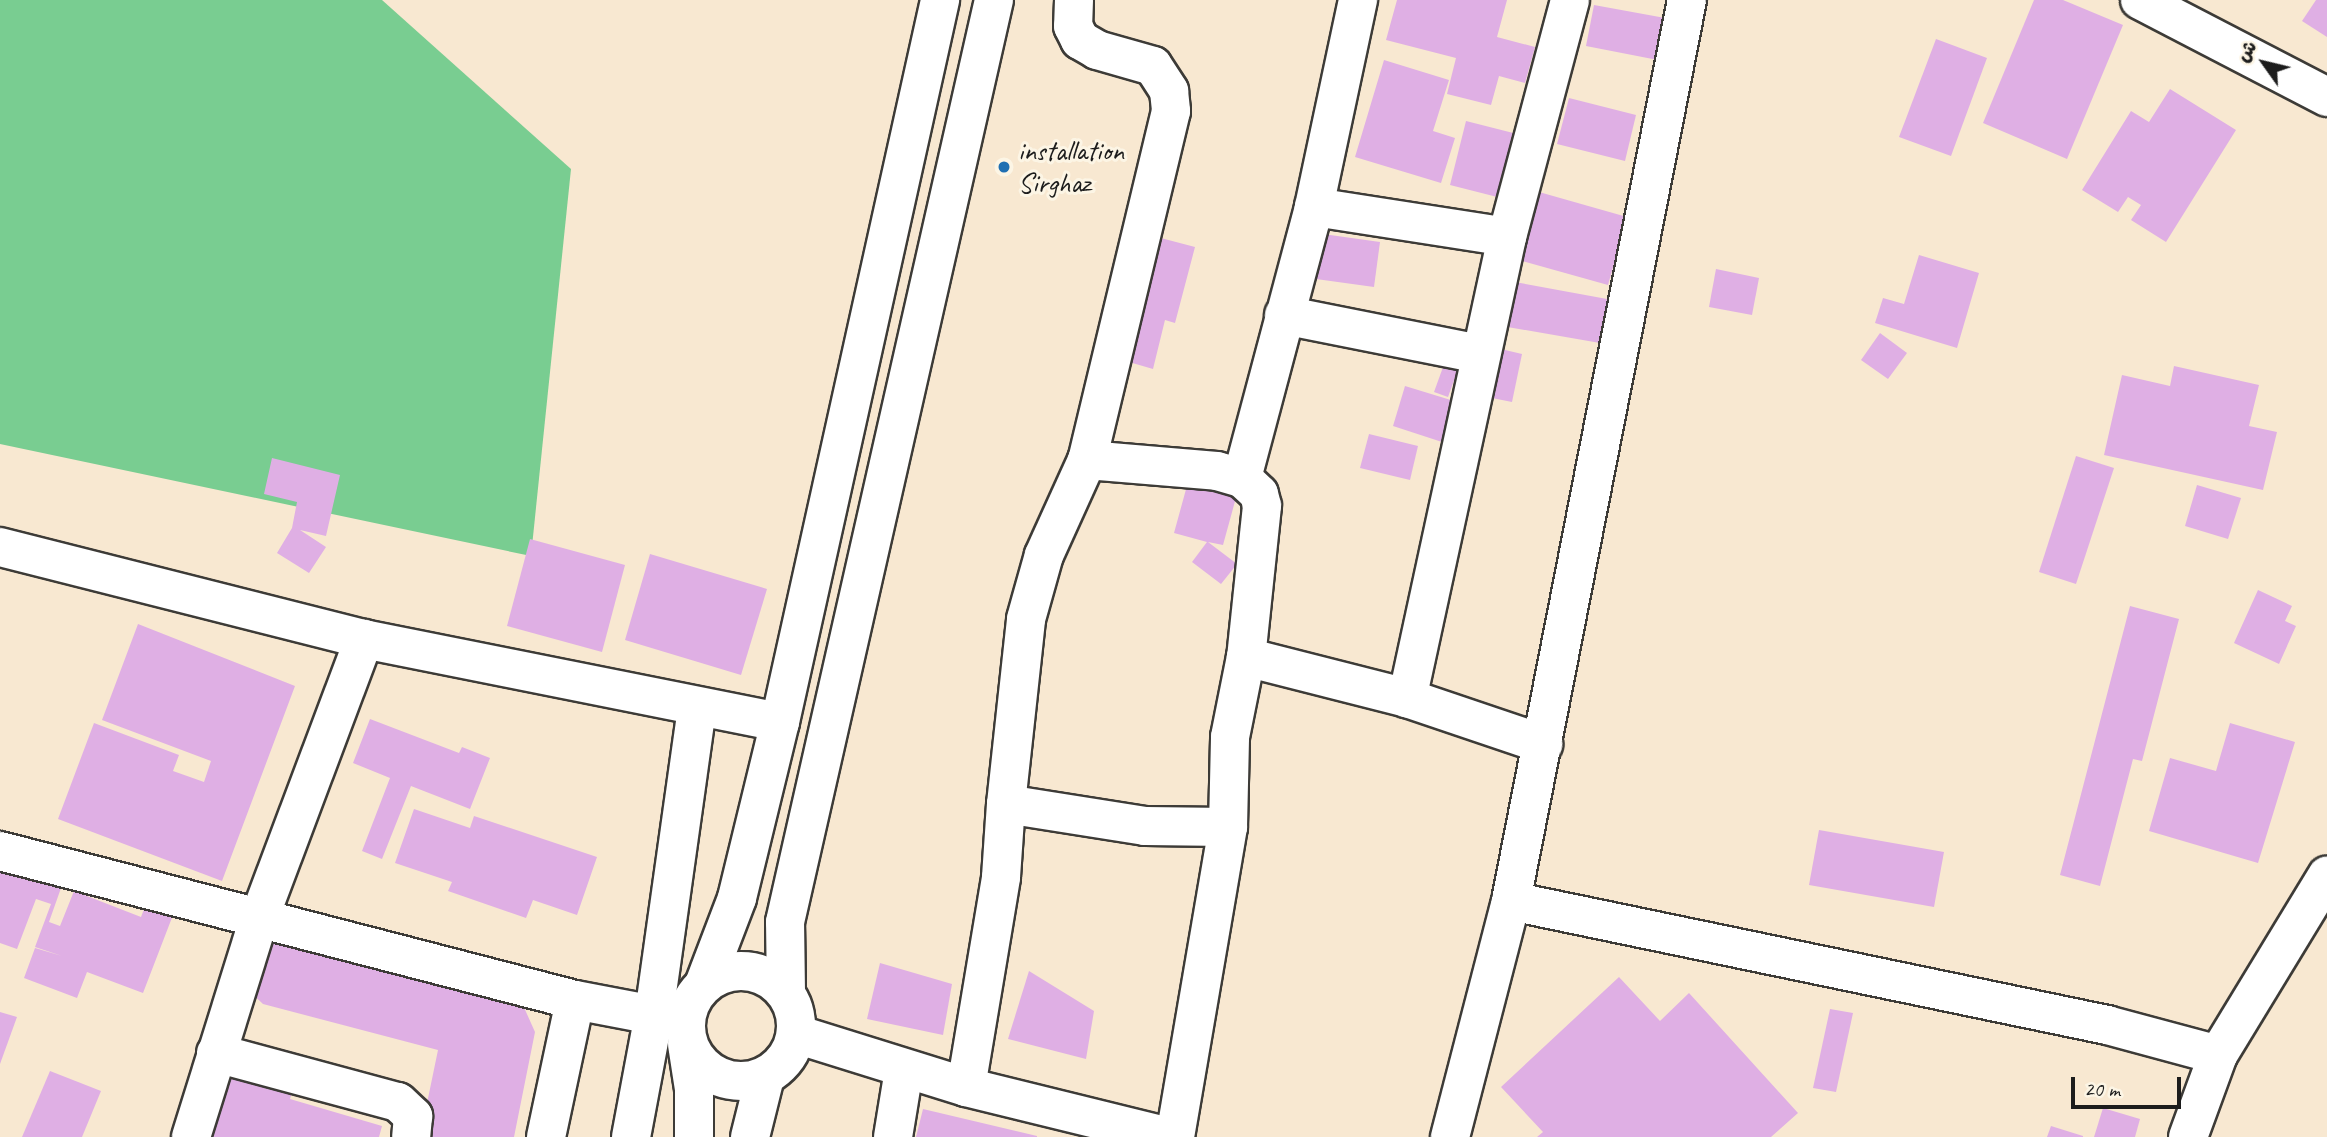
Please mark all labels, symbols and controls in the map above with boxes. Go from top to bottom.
north arrow [2229,28,2299,98]
text: ش [2231,36,2262,67]
place label: installation Sirghaz [1018,134,1124,200]
marker: installation Sirghaz [996,159,1012,175]
scale bar [2075,1064,2185,1108]
text: 20 m [2084,1076,2120,1102]

